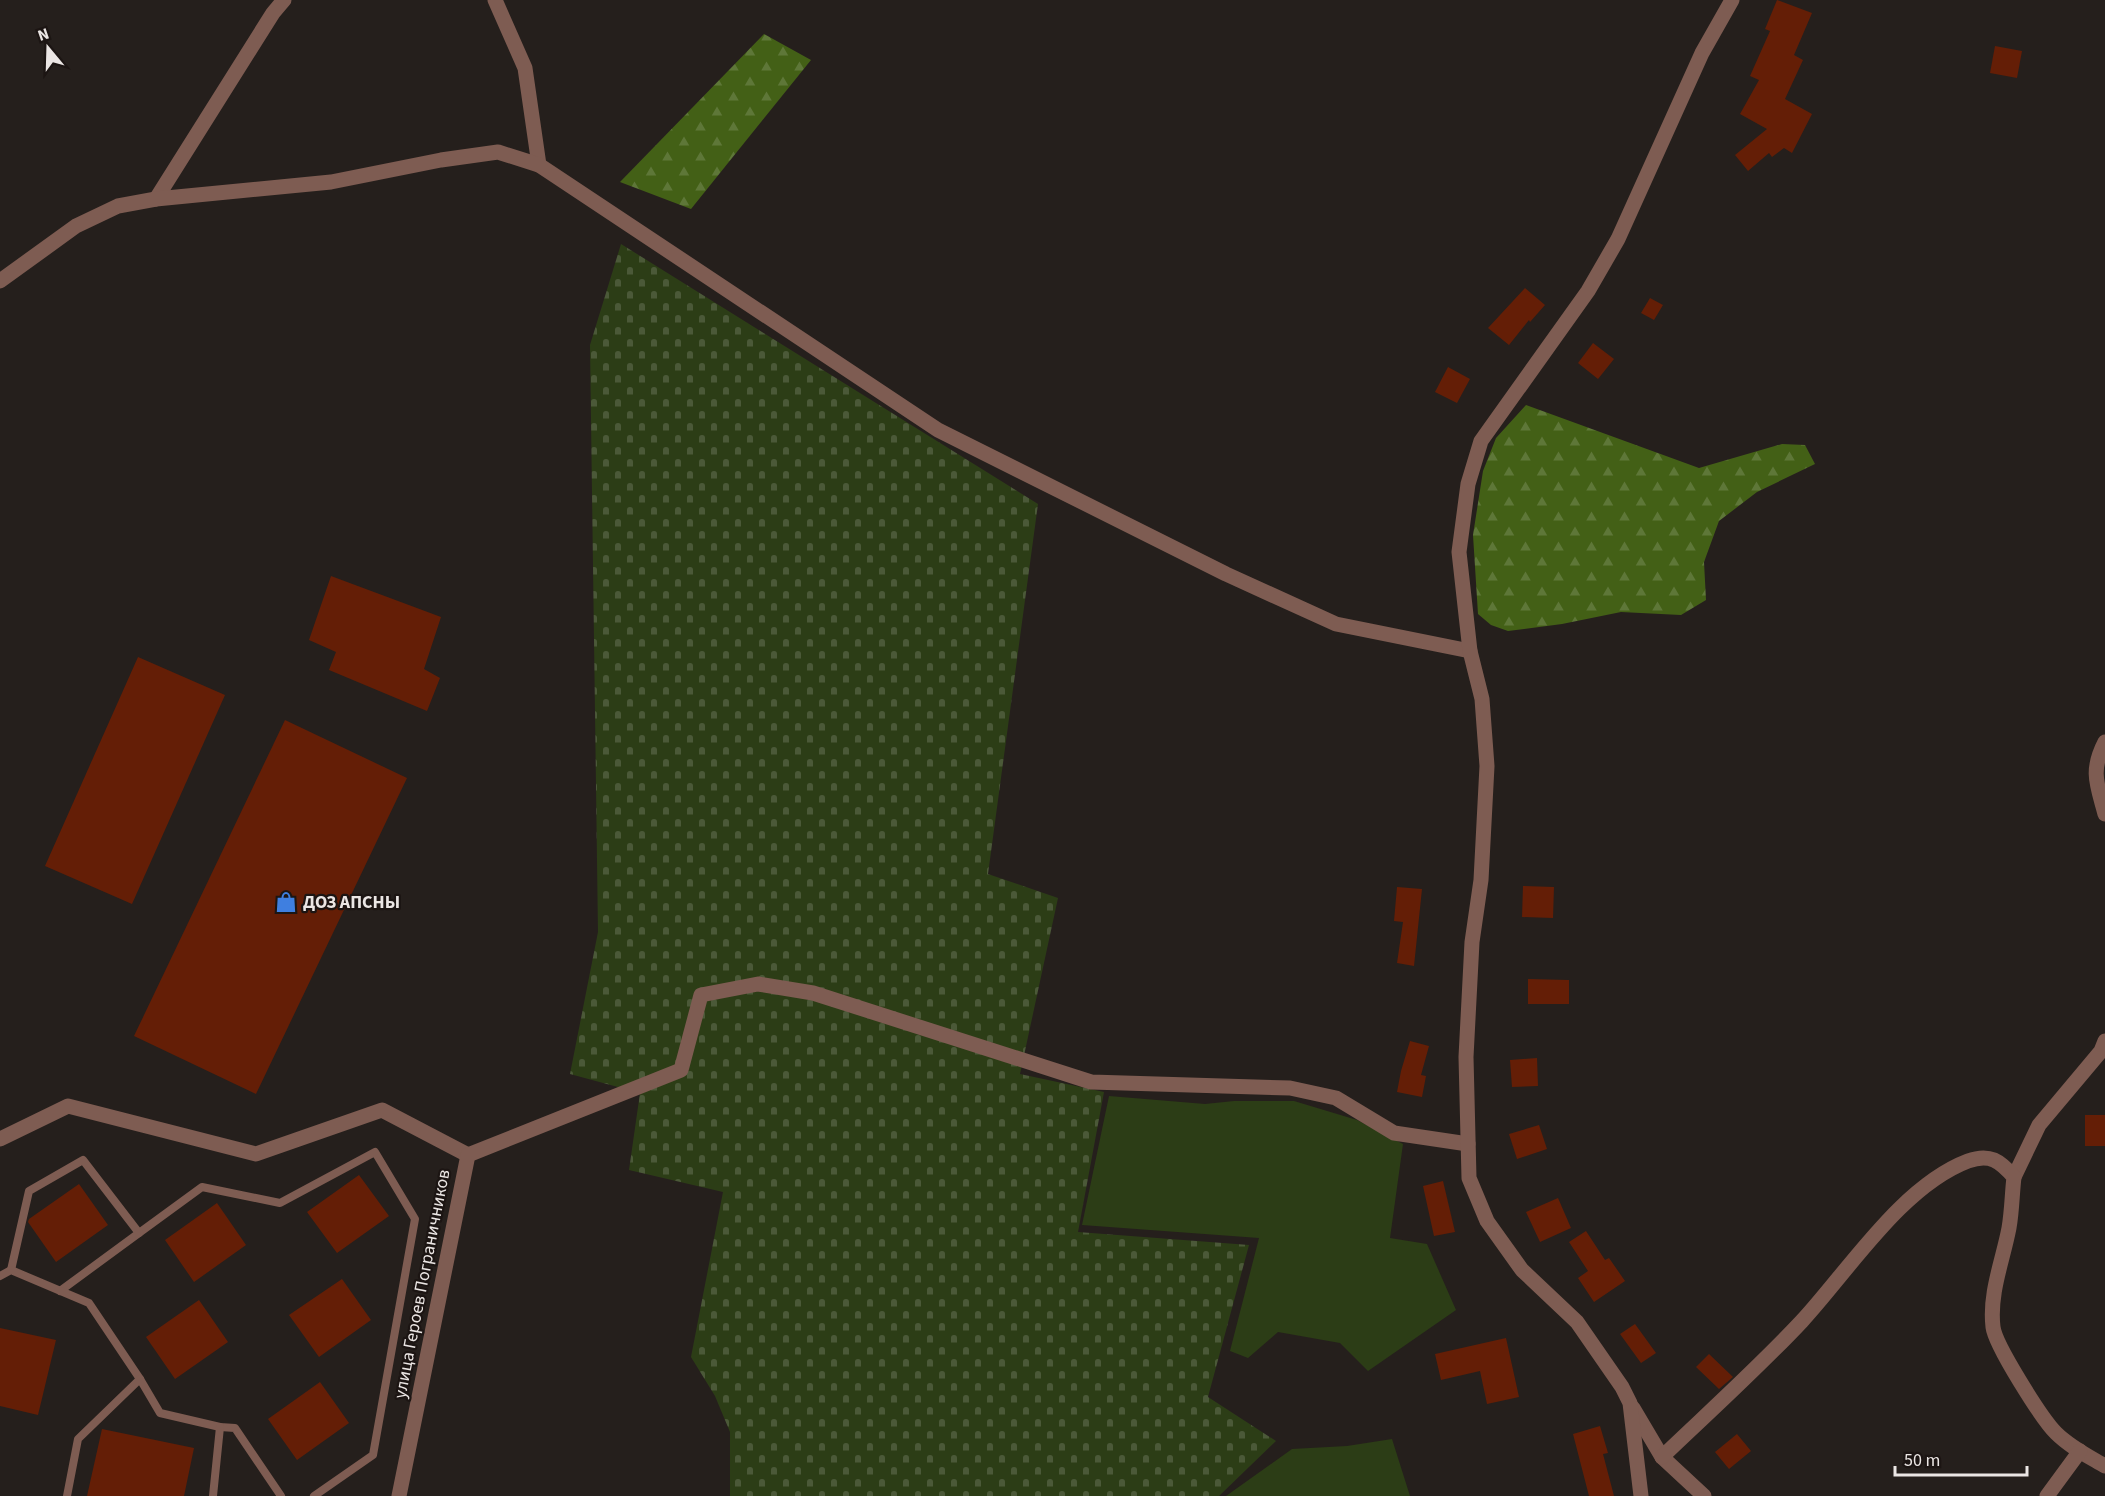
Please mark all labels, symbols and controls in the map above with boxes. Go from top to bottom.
north arrow [18,18,78,78]
text: N [35,23,52,47]
shop icon: ДОЗ АПСНЫ [274,890,298,914]
place label: ДОЗ АПСНЫ [303,890,400,915]
street label: улица Героев Пограничников [387,1167,457,1401]
scale bar [1895,1439,2027,1477]
text: 50 m [1904,1448,1940,1473]

